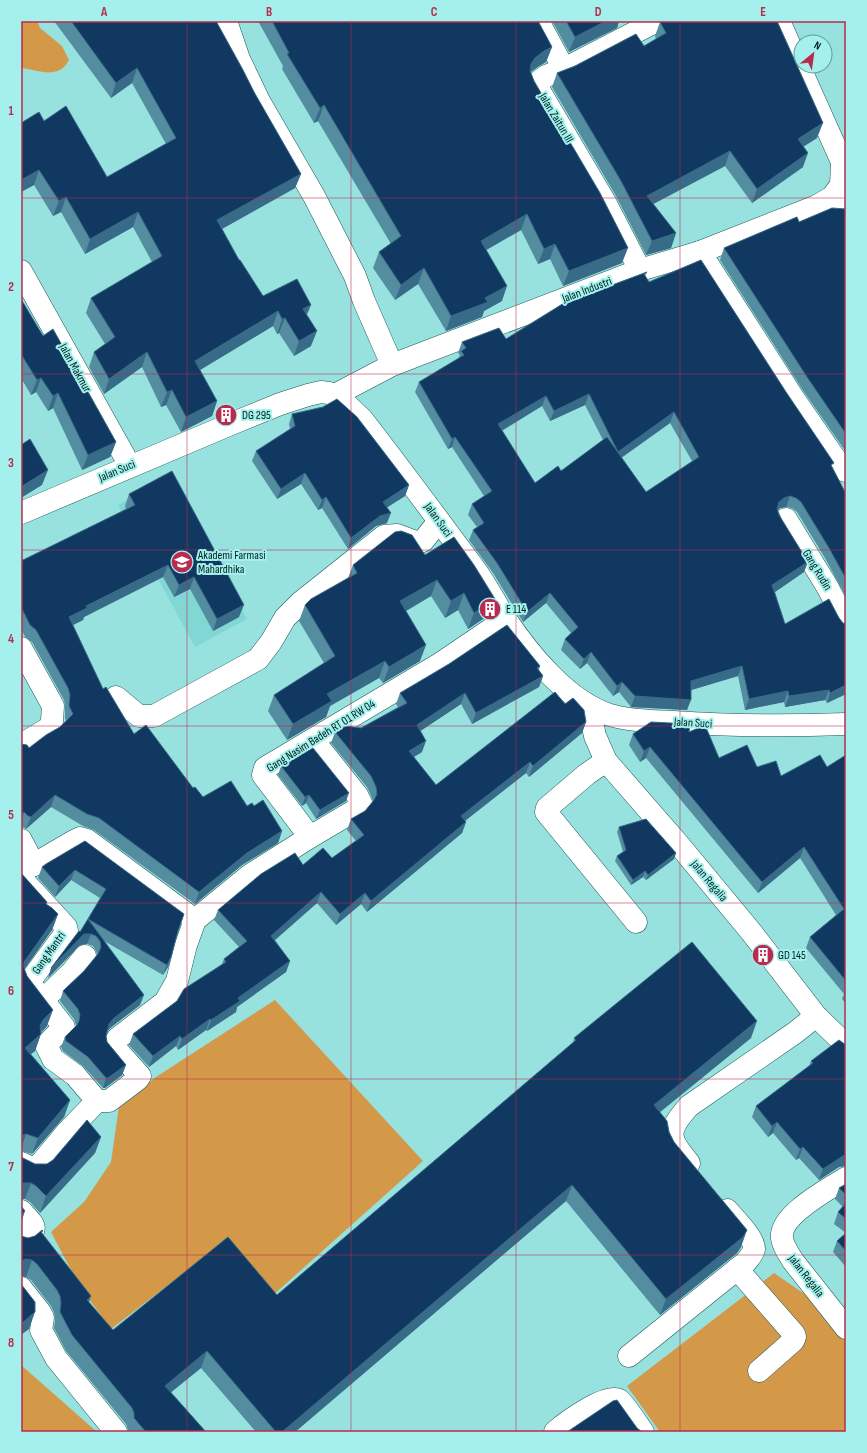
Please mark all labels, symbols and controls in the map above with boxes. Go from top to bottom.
text: A [100,4,108,20]
text: B [266,4,272,20]
text: C [431,4,438,20]
text: D [595,4,602,20]
text: E [760,4,766,20]
north arrow [793,34,833,74]
text: N [812,39,823,53]
street label: Jalan Zaitun III [535,89,577,146]
text: 1 [8,103,14,119]
street label: Jalan Industri [559,274,614,307]
text: 2 [8,279,14,295]
street label: Jalan Makmur [55,340,95,396]
building icon: DG 295 [213,402,239,428]
place label: DG 295 [242,408,271,423]
text: 3 [8,455,14,471]
street label: Jalan Suci [96,457,137,486]
street label: Jalan Suci [420,499,455,540]
street label: Gang Rudin [799,547,835,593]
place label: Akademi Farmasi Mahardhika [197,548,265,577]
school or university icon: Akademi Farmasi Mahardhika [169,549,195,575]
building icon: E 114 [477,596,503,622]
place label: E 114 [506,602,526,617]
text: 4 [8,631,14,647]
street label: Gang Nasim Badeh RT 01 RW 04 [264,696,378,776]
street label: Jalan Suci [673,714,712,731]
text: 5 [8,807,14,823]
street label: Jalan Regalia [687,856,731,905]
street label: Gang Mantri [29,929,69,977]
building icon: GD 145 [750,942,776,968]
place label: GD 145 [778,948,806,963]
text: 6 [8,983,14,999]
text: 7 [8,1159,14,1175]
street label: Jalan Regalia [784,1251,827,1301]
text: 8 [8,1335,14,1351]

